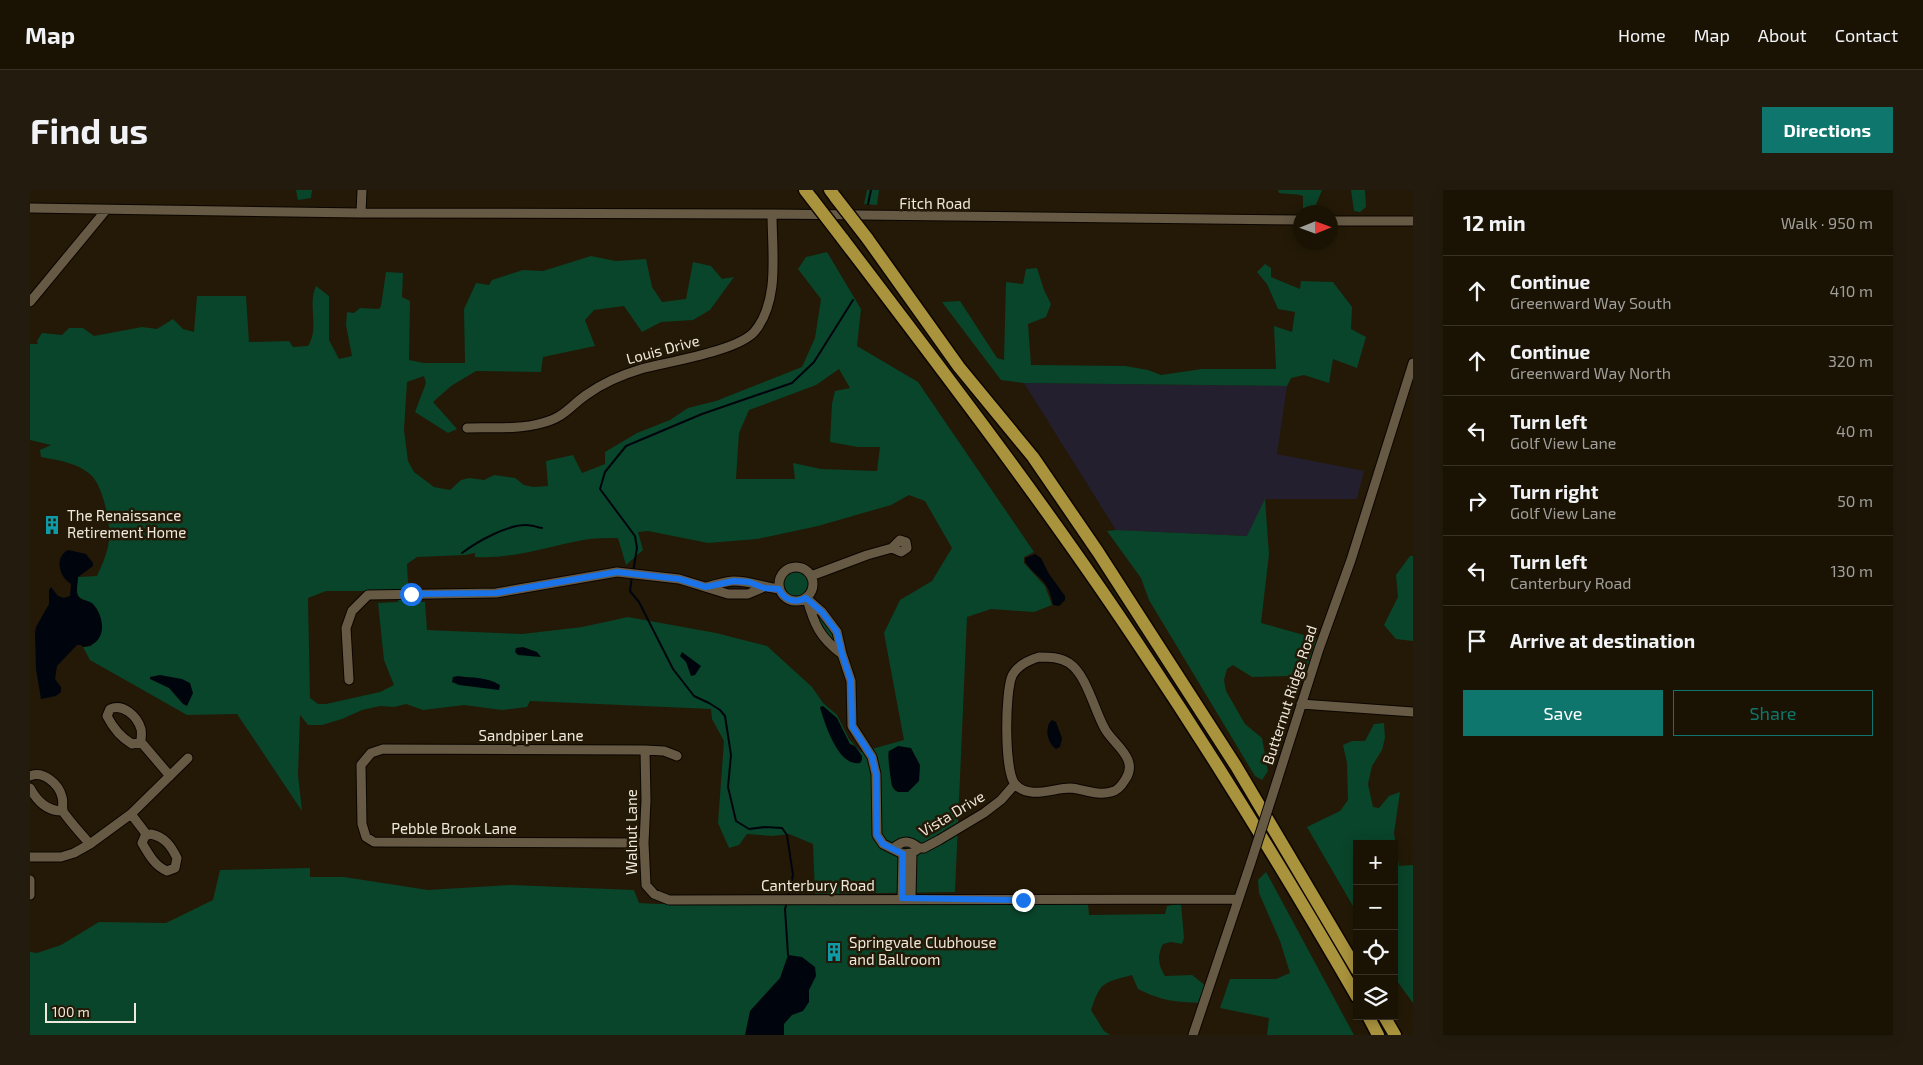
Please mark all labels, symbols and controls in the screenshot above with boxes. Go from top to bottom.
text: Map [25,20,75,49]
text: Home [1618,24,1666,46]
text: Map [1694,24,1730,46]
text: About [1758,24,1807,46]
text: Contact [1835,24,1898,46]
button: Directions [1762,107,1893,153]
text: Find us [30,109,148,151]
street label: Fitch Road [899,194,971,212]
north arrow [1293,205,1338,250]
text: 12 min [1463,210,1526,235]
text: Walk · 950 m [1781,213,1873,232]
text: Continue [1510,270,1590,293]
icon: ahead [1463,277,1491,305]
text: 410 m [1830,281,1873,300]
text: Greenward Way South [1510,293,1671,312]
street label: Louis Drive [624,331,701,367]
text: Continue [1510,340,1590,363]
icon: ahead [1463,347,1491,375]
text: 320 m [1828,351,1873,370]
text: Greenward Way North [1510,363,1671,382]
text: Turn left [1510,410,1587,433]
icon: left [1463,417,1491,445]
text: 40 m [1836,421,1873,440]
text: Golf View Lane [1510,433,1616,452]
text: Turn right [1510,480,1598,503]
icon: right [1463,487,1491,515]
text: 50 m [1837,491,1873,510]
text: Golf View Lane [1510,503,1616,522]
place label: The Renaissance Retirement Home [67,506,186,541]
building icon: The Renaissance Retirement Home [41,514,63,536]
text: Turn left [1510,550,1587,573]
icon: left [1463,557,1491,585]
text: 130 m [1831,561,1873,580]
text: Canterbury Road [1510,573,1632,592]
route start [400,583,423,606]
street label: Butternut Ridge Road [1258,623,1320,767]
icon: arrive [1463,627,1491,655]
text: Arrive at destination [1510,629,1695,652]
button: Save [1463,690,1663,736]
button: Share [1673,690,1873,736]
street label: Sandpiper Lane [479,726,583,744]
street label: Vista Drive [915,787,988,840]
street label: Walnut Lane [622,789,640,875]
street label: Pebble Brook Lane [391,819,517,837]
map controls [1353,840,1398,1020]
button: + [1353,840,1398,885]
street label: Canterbury Road [761,876,875,894]
button: − [1353,885,1398,930]
route end [1012,889,1035,912]
button: locate [1353,930,1398,975]
place label: Springvale Clubhouse and Ballroom [849,933,996,968]
building icon: Springvale Clubhouse and Ballroom [823,941,845,963]
button: layers [1353,975,1398,1020]
scale bar [45,1000,136,1023]
text: 100 m [52,1003,90,1020]

